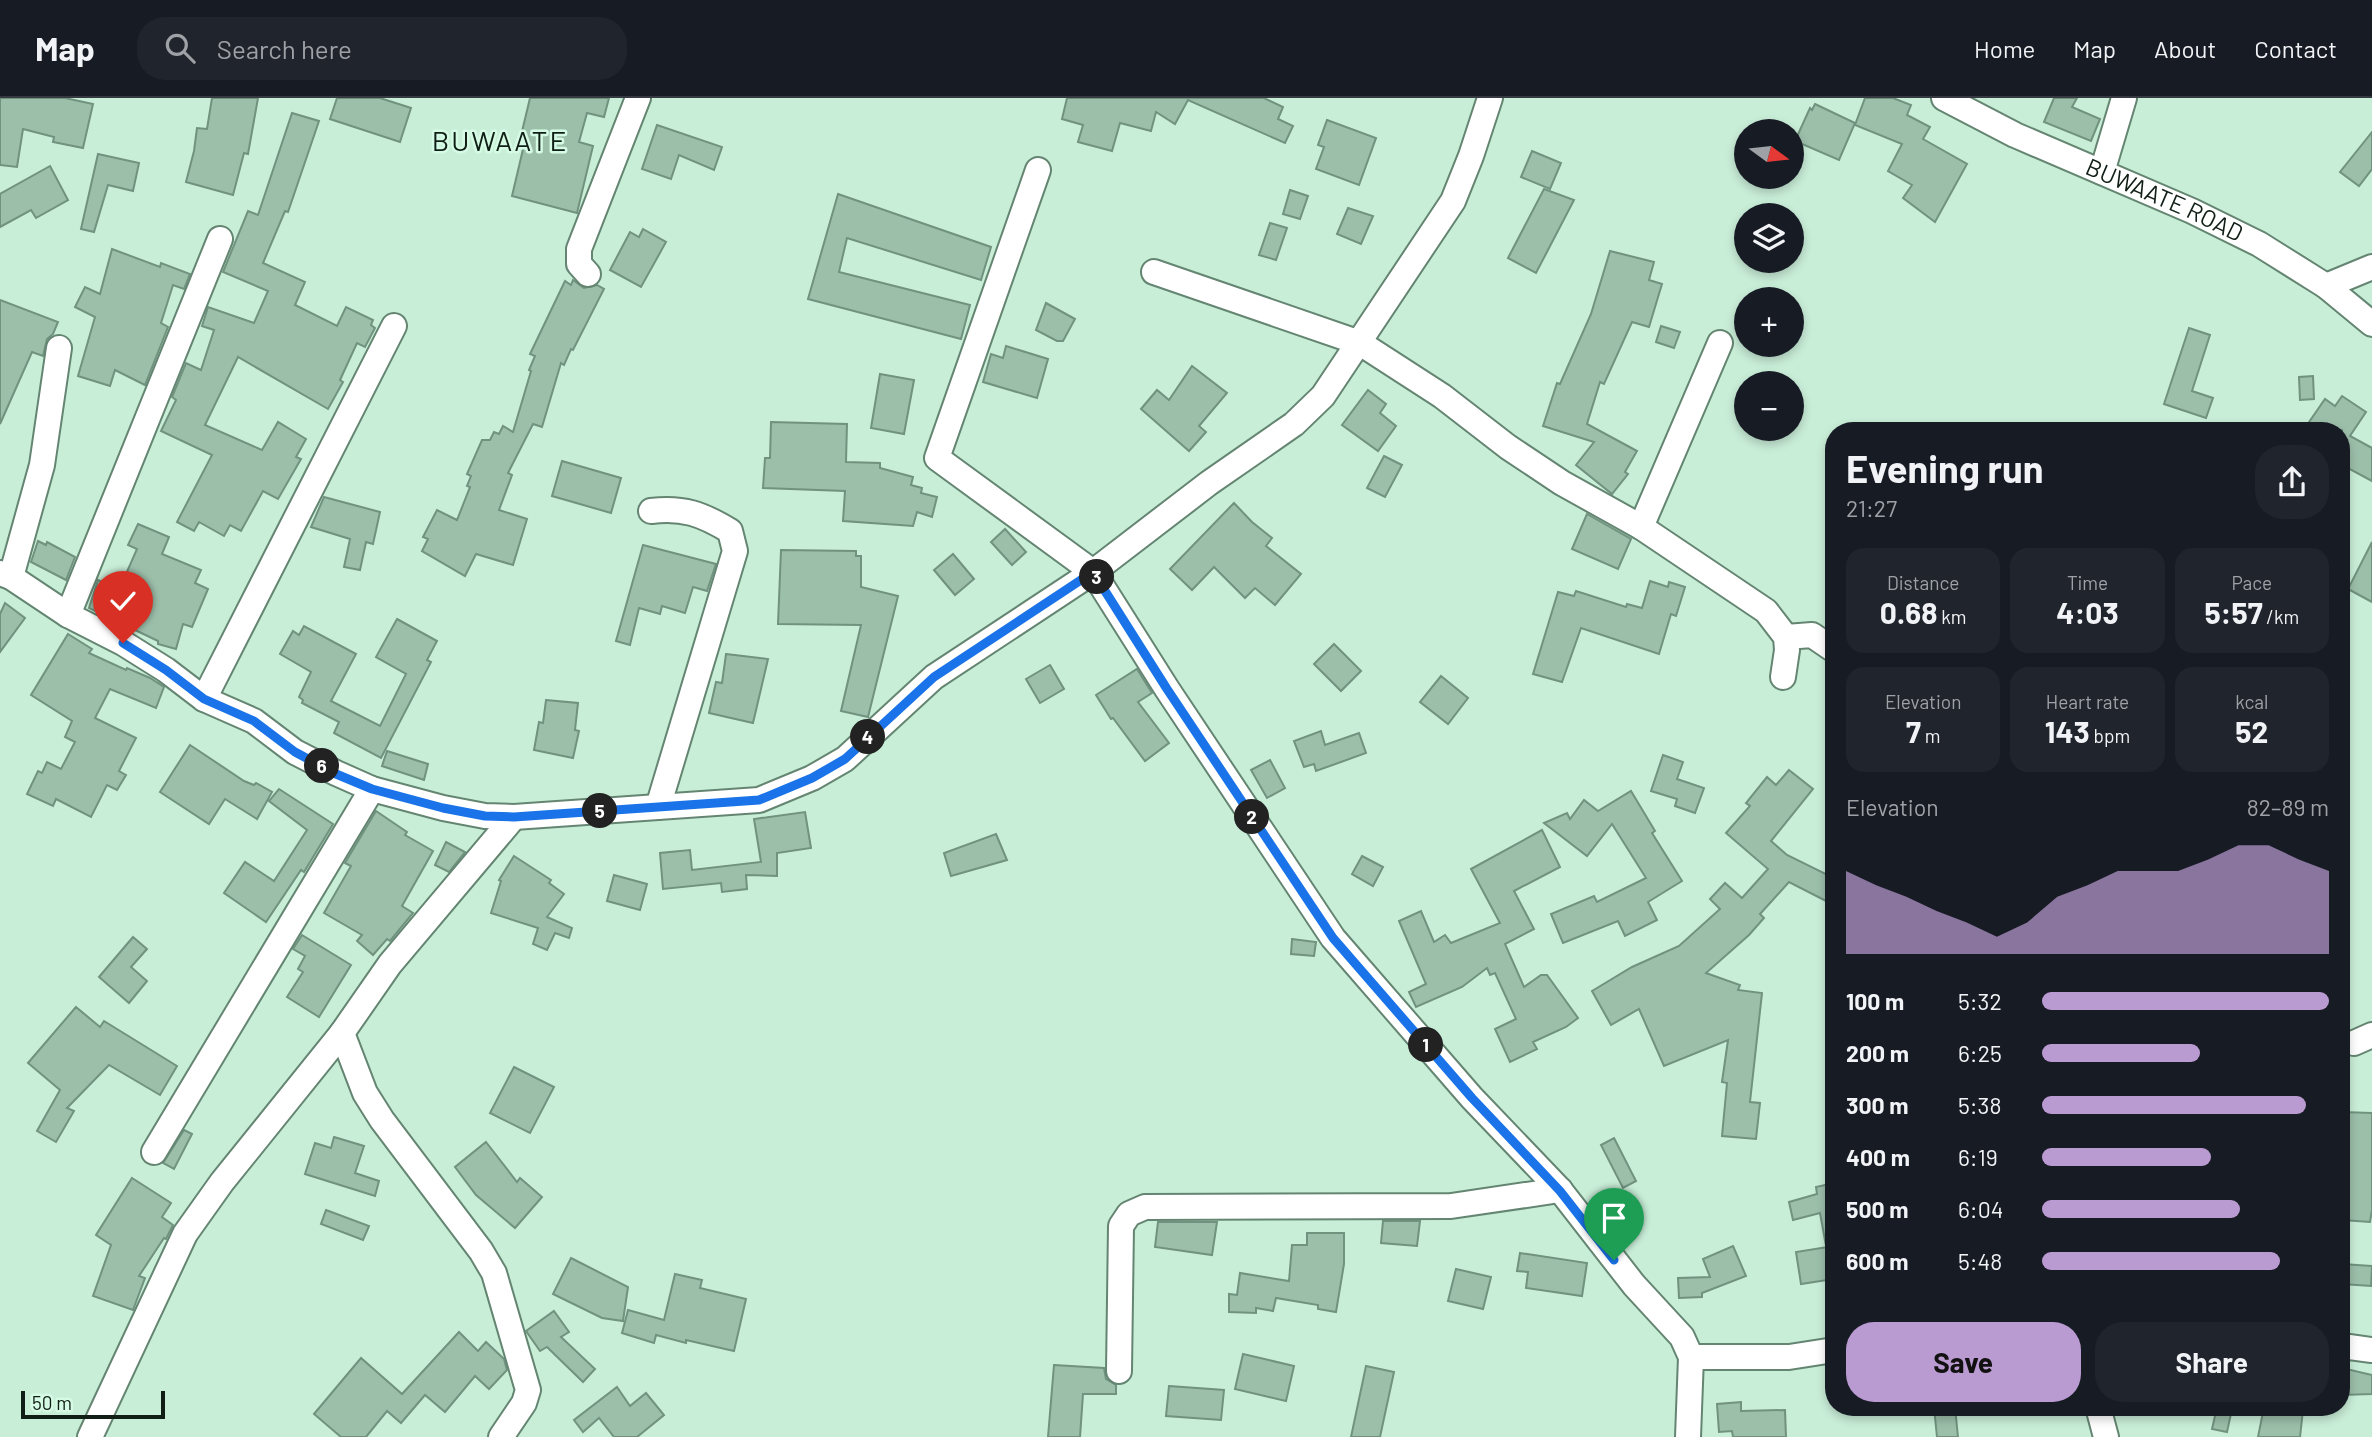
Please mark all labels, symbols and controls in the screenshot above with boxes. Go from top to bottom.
search box [137,17,627,80]
text: Map [35,28,95,68]
icon: search [161,29,199,67]
text: Search here [217,33,352,64]
text: Home [1974,34,2035,63]
text: Map [2073,34,2116,63]
text: About [2154,34,2216,63]
text: Contact [2254,34,2337,63]
north arrow [1734,119,1804,189]
map controls [1734,119,1804,441]
district label: BUWAATE [432,123,568,157]
street label: BUWAATE ROAD [2082,151,2248,247]
button: layers [1734,203,1804,273]
button: + [1734,287,1804,357]
button: − [1734,371,1804,441]
text: Evening run [1846,445,2044,491]
button: share [2255,445,2329,519]
text: 21:27 [1846,494,1897,522]
pin: 3 [1080,560,1114,594]
text: 3 [1091,565,1102,588]
pin [93,571,153,643]
text: Distance [1887,571,1959,594]
text: Time [2067,571,2108,594]
text: Pace [2231,571,2272,594]
icon: check [104,582,142,620]
text: 0.68 [1880,594,1937,630]
text: 4:03 [2056,594,2119,630]
text: 5:57 [2204,594,2263,630]
text: km [1937,605,1966,628]
text: /km [2263,605,2299,628]
text: Elevation [1885,690,1961,713]
text: Heart rate [2046,690,2129,713]
text: kcal [2235,690,2268,713]
text: 7 [1906,713,1921,749]
text: 143 [2045,713,2090,749]
text: 52 [2235,713,2268,749]
pin: 4 [850,720,886,754]
text: m [1921,724,1940,747]
text: bpm [2090,724,2130,747]
text: 4 [862,725,873,748]
pin: 6 [304,748,340,784]
text: 6 [316,754,327,777]
text: Elevation [1846,793,1939,821]
text: 82–89 m [2247,793,2329,821]
pin: 5 [582,794,618,828]
text: 5 [594,799,605,822]
pin: 2 [1234,800,1270,834]
text: 2 [1246,805,1257,828]
text: 100 m [1846,987,1904,1015]
text: 5:32 [1958,987,2002,1015]
pin: 1 [1408,1028,1444,1062]
text: 1 [1422,1033,1429,1056]
text: 200 m [1846,1039,1909,1067]
text: 6:25 [1958,1039,2002,1067]
text: 300 m [1846,1091,1908,1119]
text: 5:38 [1958,1091,2001,1119]
text: 400 m [1846,1143,1910,1171]
text: 6:19 [1958,1143,1998,1171]
pin [1584,1188,1644,1260]
text: 500 m [1846,1195,1908,1223]
text: 6:04 [1958,1195,2003,1223]
icon: arrive [1595,1199,1633,1237]
text: 600 m [1846,1247,1908,1275]
text: 5:48 [1958,1247,2002,1275]
button: Save [1846,1322,2081,1402]
button: Share [2095,1322,2329,1402]
scale bar [21,1388,164,1420]
text: 50 m [32,1391,72,1414]

